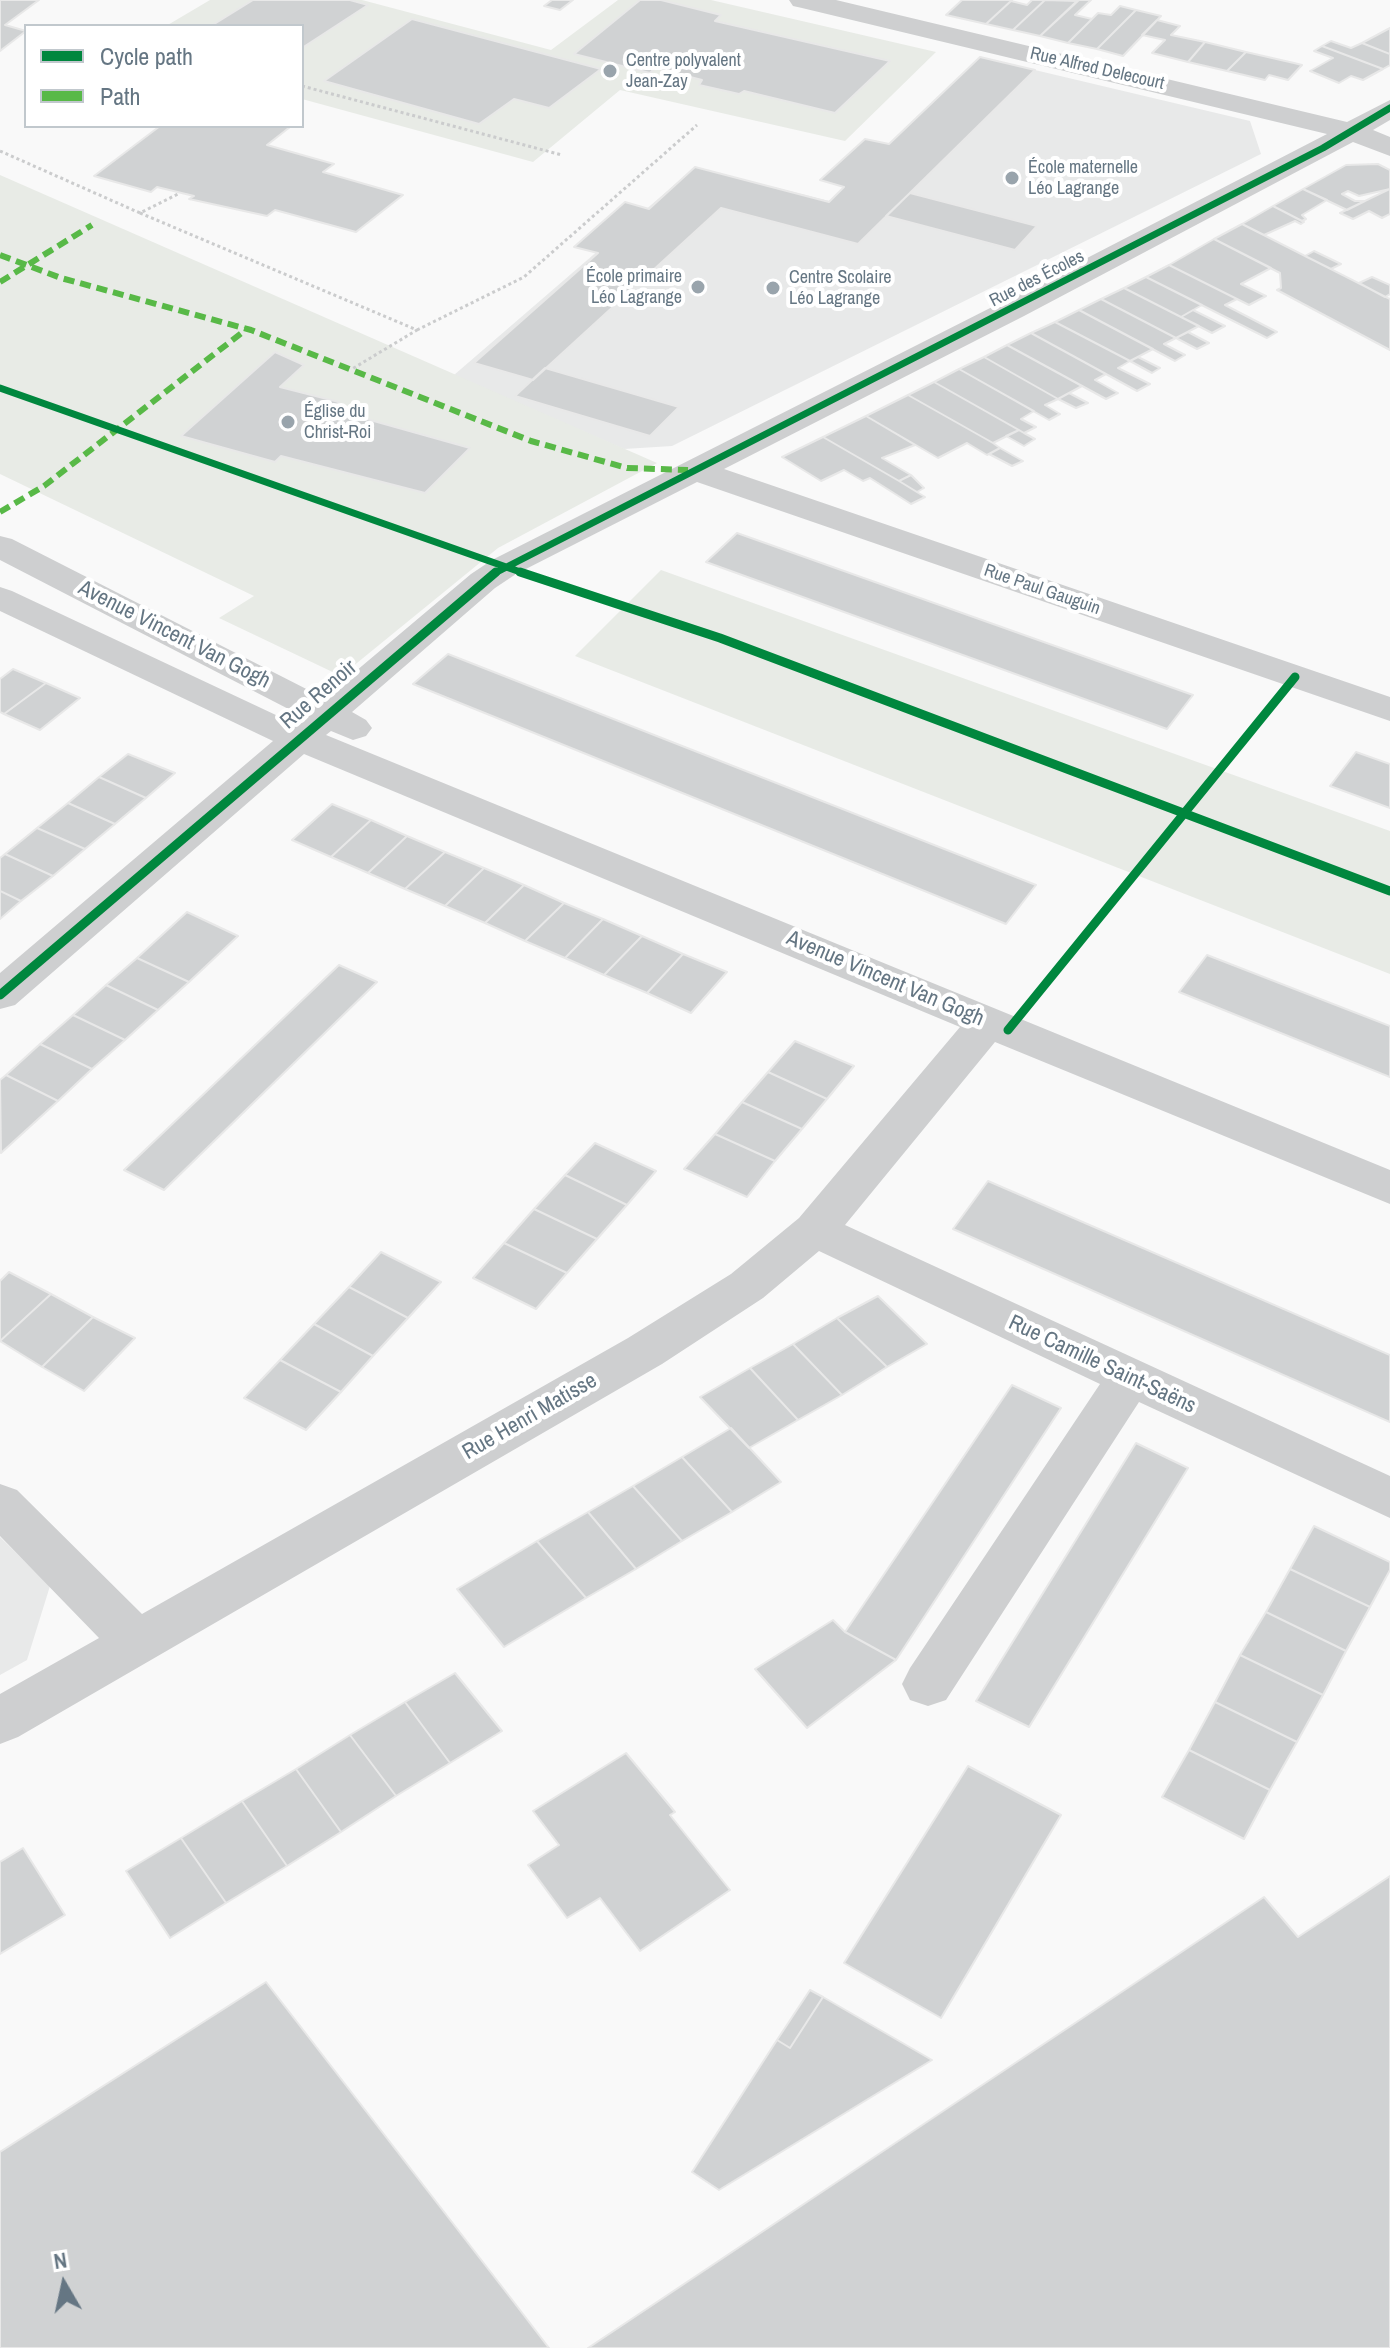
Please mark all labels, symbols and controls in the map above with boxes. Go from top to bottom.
legend [24,24,304,128]
text: Cycle path [100,40,193,72]
street label: Rue Alfred Delecourt [1028,43,1166,95]
place label: Centre polyvalent Jean-Zay [626,50,741,92]
marker: Centre polyvalent Jean-Zay [601,62,619,80]
text: Path [100,80,141,112]
place label: École maternelle Léo Lagrange [1028,157,1138,200]
marker: École maternelle Léo Lagrange [1003,169,1021,187]
street label: Rue des Écoles [986,246,1088,312]
place label: École primaire Léo Lagrange [586,266,682,308]
place label: Centre Scolaire Léo Lagrange [789,267,892,310]
marker: École primaire Léo Lagrange [689,278,707,296]
marker: Centre Scolaire Léo Lagrange [764,279,782,297]
place label: Église du Christ-Roi [304,401,371,444]
marker: Église du Christ-Roi [279,413,297,431]
street label: Rue Paul Gauguin [981,560,1103,620]
street label: Avenue Vincent Van Gogh [74,575,274,695]
street label: Rue Renoir [276,655,362,735]
street label: Avenue Vincent Van Gogh [782,925,988,1033]
street label: Rue Camille Saint-Saëns [1004,1310,1200,1420]
street label: Rue Henri Matisse [458,1368,602,1466]
north arrow [24,2244,104,2324]
text: N [51,2244,69,2276]

